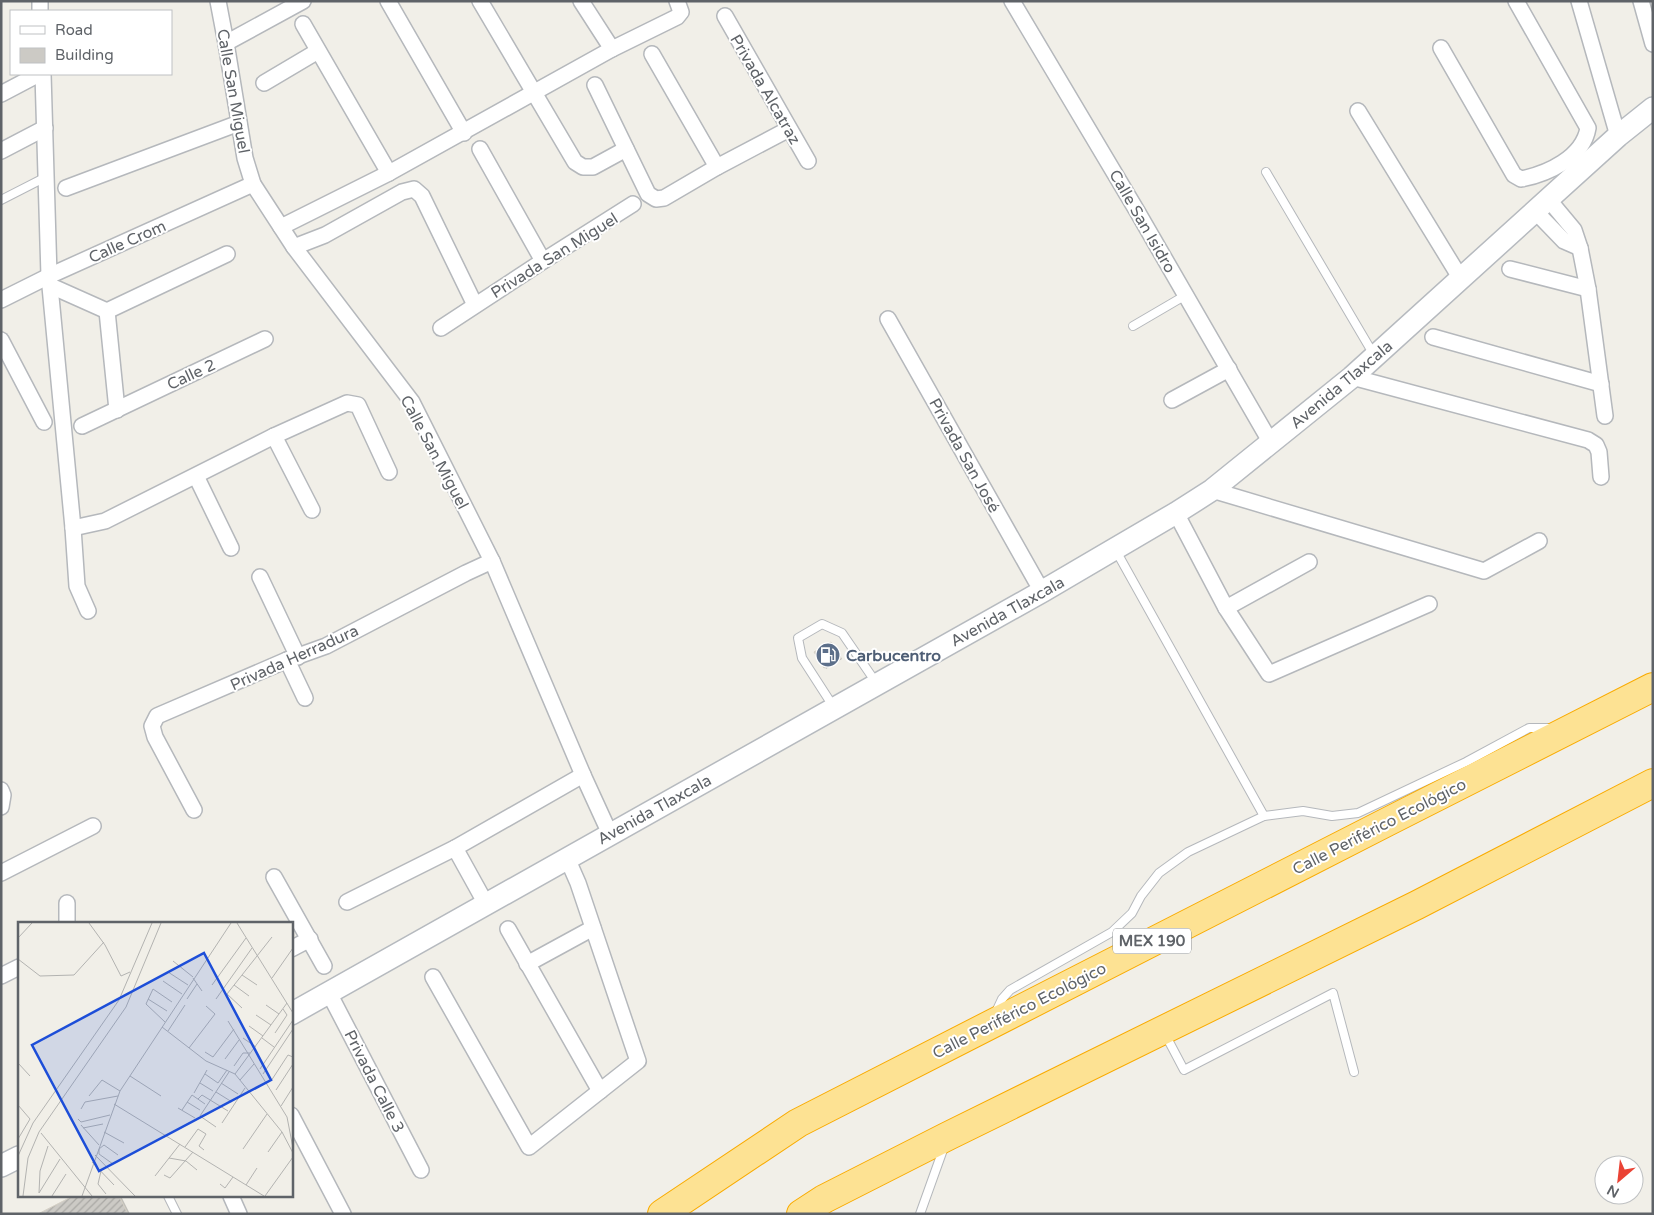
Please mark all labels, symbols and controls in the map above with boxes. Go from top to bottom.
legend [10,10,172,75]
text: Road [55,21,93,39]
street label: Calle San Miguel [212,27,254,155]
street label: Privada Alcatraz [726,31,805,148]
text: Building [55,46,114,64]
street label: Calle San Isidro [1105,166,1180,277]
street label: Privada San Miguel [487,209,622,303]
street label: Calle Crom [86,216,169,268]
street label: Avenida Tlaxcala [1286,336,1397,433]
street label: Calle 2 [164,355,219,395]
street label: Calle San Miguel [396,392,473,513]
street label: Privada San José [924,395,1004,516]
street label: Avenida Tlaxcala [947,572,1068,651]
street label: Privada Herradura [227,621,362,695]
fuel station icon: Carbucentro [815,642,841,668]
place label: Carbucentro [846,646,941,666]
street label: Avenida Tlaxcala [594,770,715,849]
street label: Calle Periférico Ecológico [1289,774,1470,879]
inset map [18,922,292,1198]
road number: MEX 190 [1113,928,1191,954]
street label: Calle Periférico Ecológico [929,958,1110,1063]
street label: Privada Calle 3 [340,1027,409,1136]
north arrow [1594,1155,1644,1205]
text: N [1604,1181,1622,1201]

